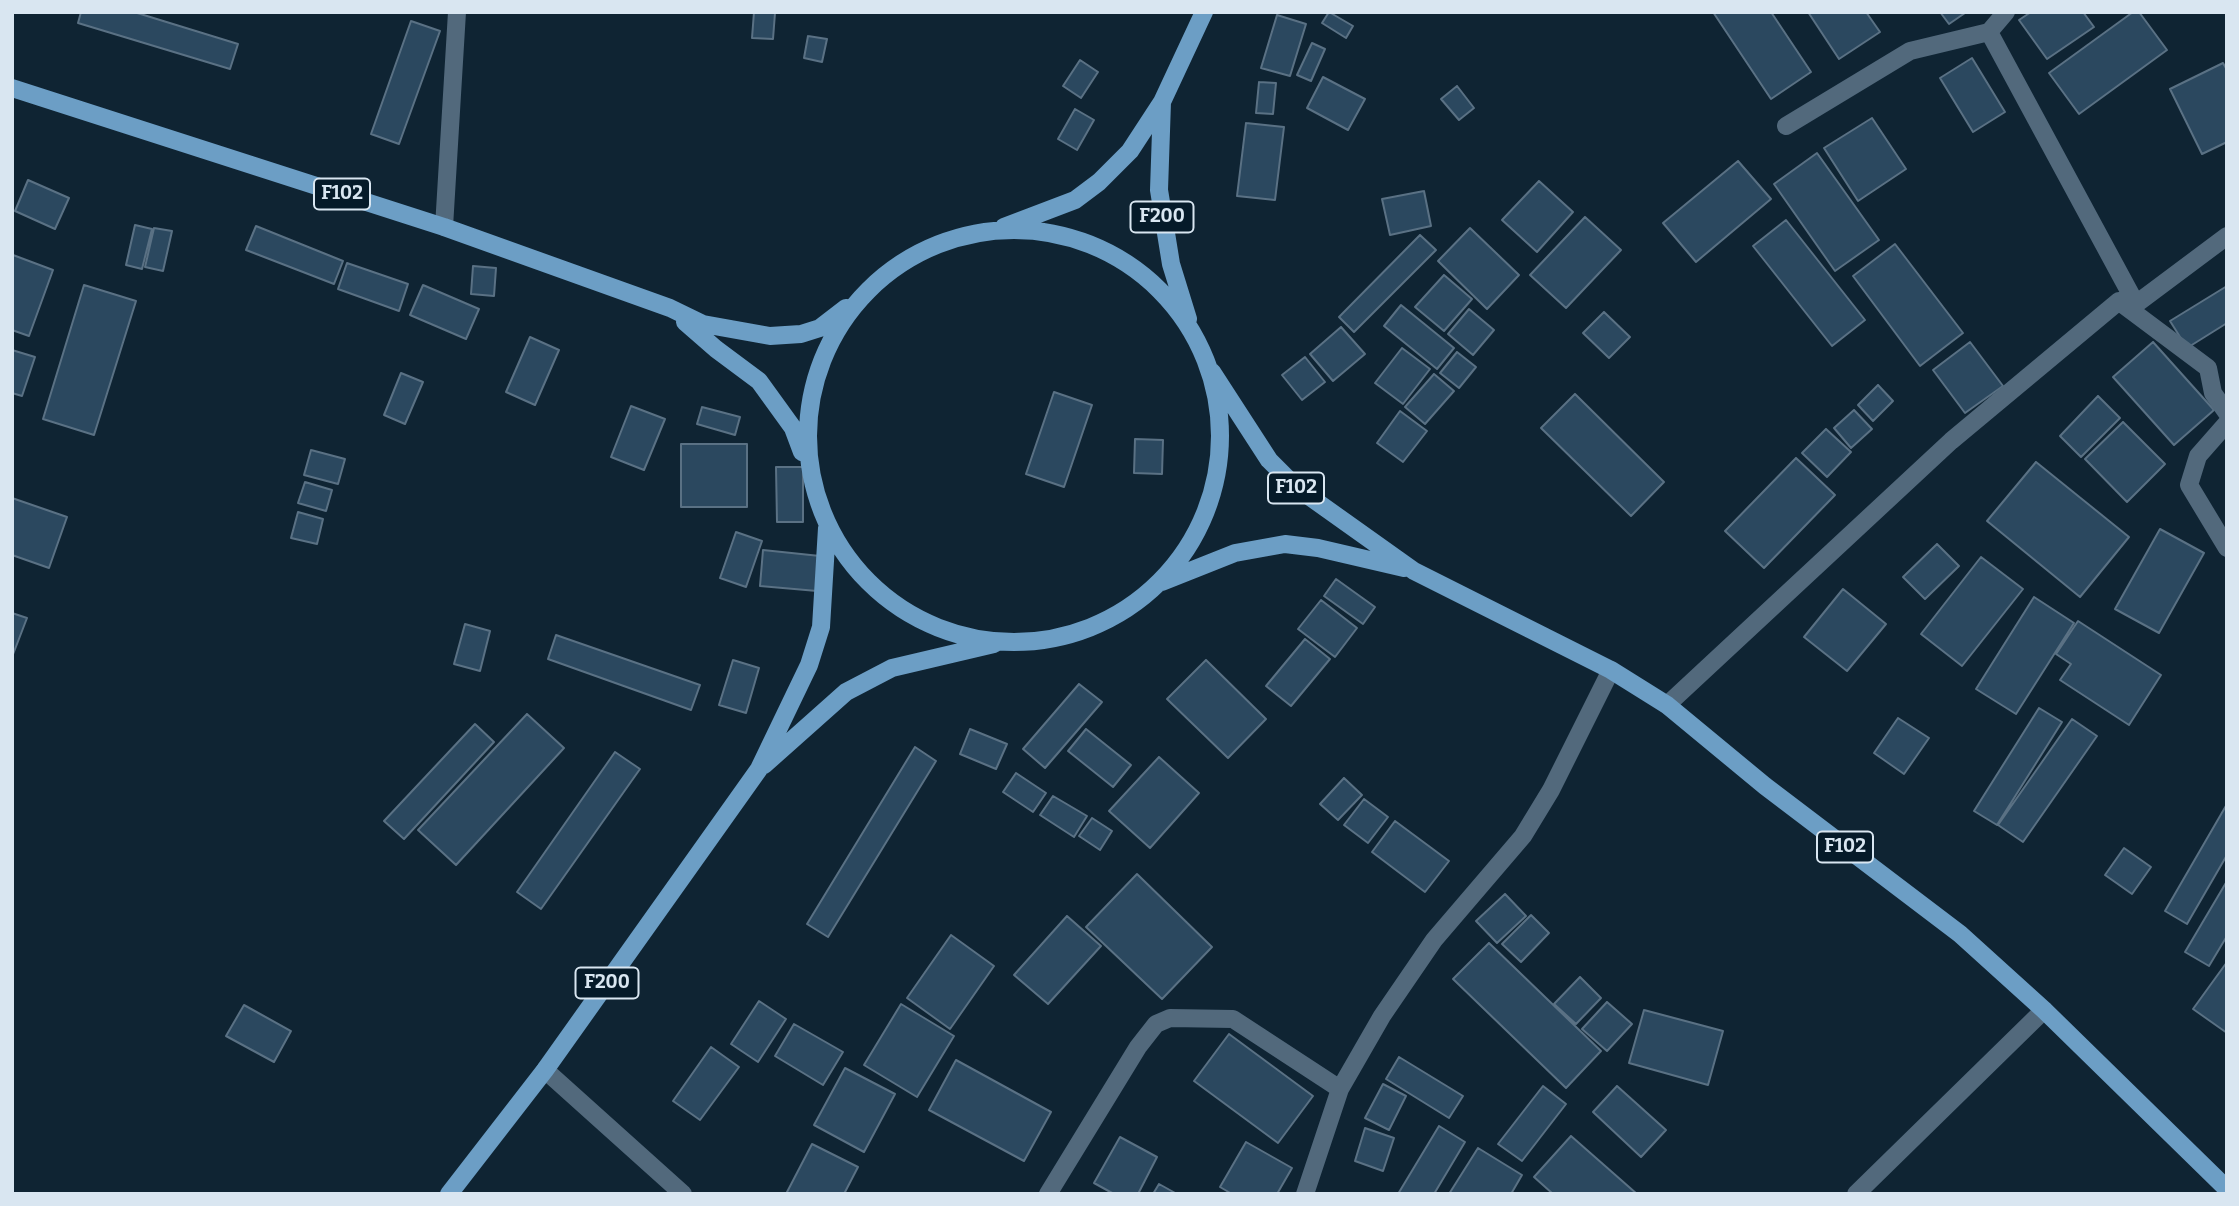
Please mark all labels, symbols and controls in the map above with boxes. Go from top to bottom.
road number: F102 [314,178,370,210]
road number: F200 [1130,202,1194,232]
road number: F102 [1268,472,1324,503]
road number: F102 [1817,832,1873,862]
road number: F200 [576,967,638,998]

